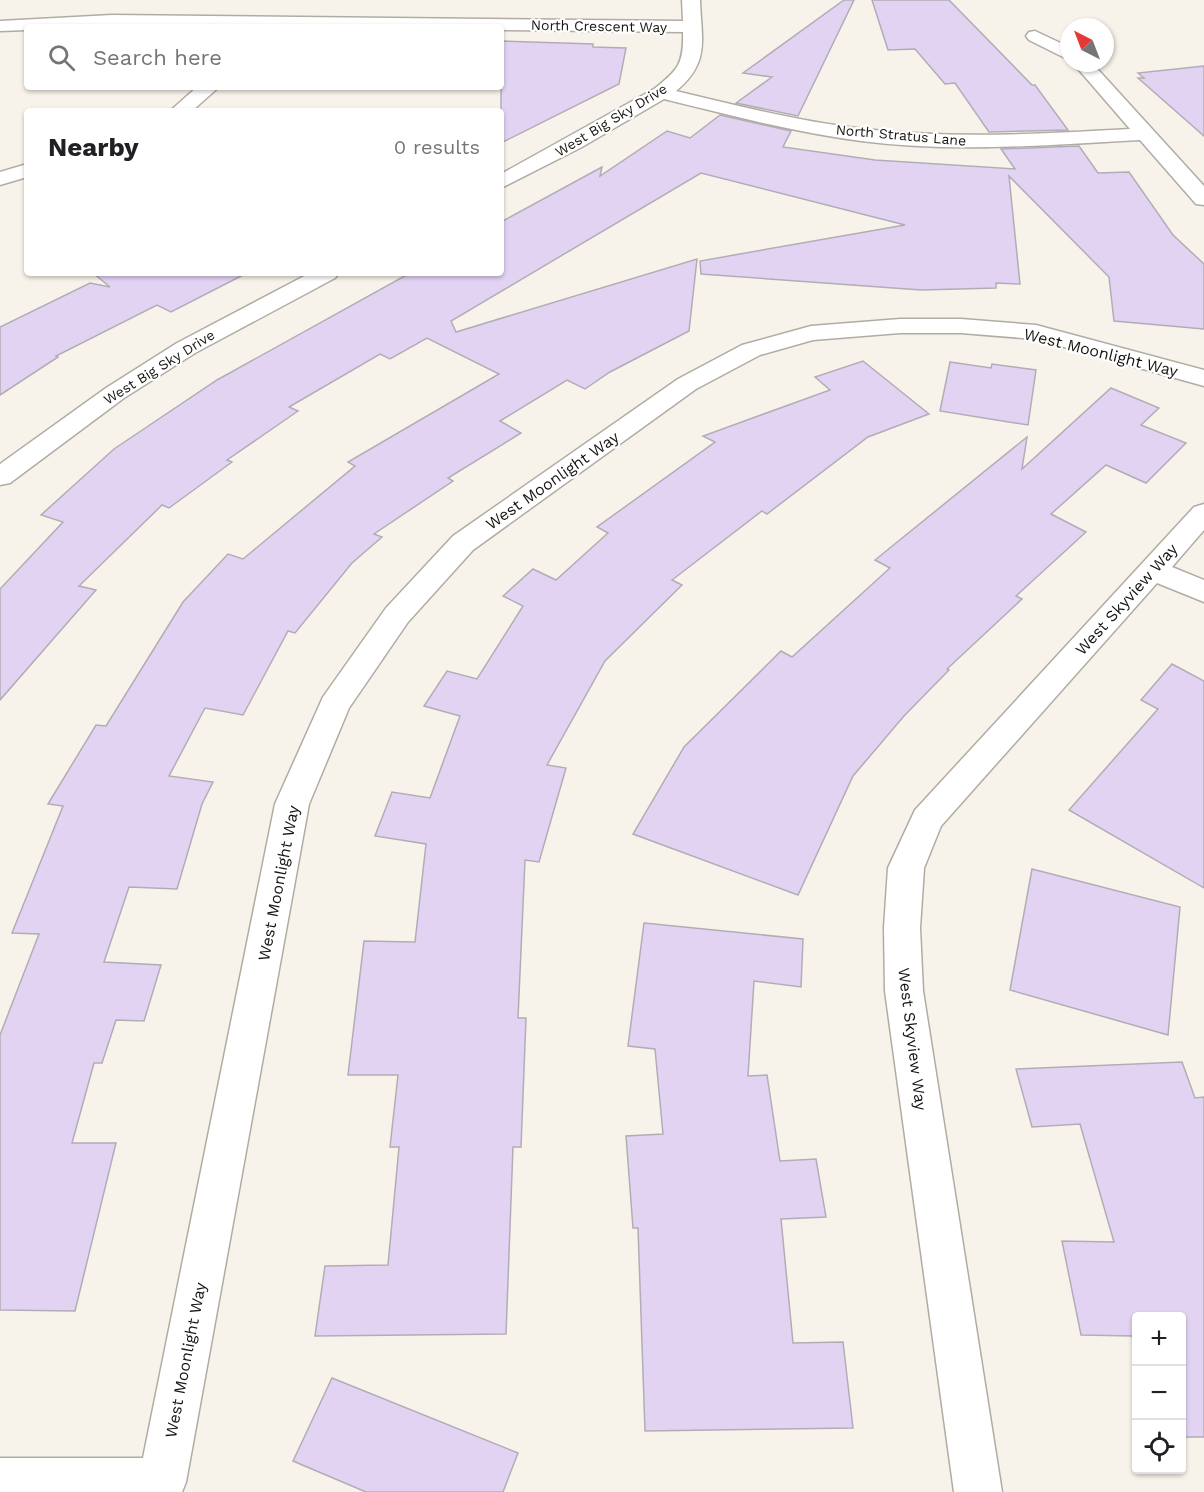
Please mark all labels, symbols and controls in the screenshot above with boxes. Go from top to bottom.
street label: North Crescent Way [531,17,668,35]
north arrow [1060,18,1114,72]
search box [24,24,504,90]
icon: search [45,41,78,74]
text: Search here [93,45,222,70]
street label: West Big Sky Drive [552,80,670,160]
street label: North Stratus Lane [835,121,967,149]
text: Nearby [48,132,139,162]
text: 0 results [394,135,480,159]
street label: West Moonlight Way [1022,324,1181,381]
street label: West Big Sky Drive [101,326,217,408]
street label: West Moonlight Way [482,427,623,534]
street label: West Skyview Way [1071,539,1182,659]
street label: West Moonlight Way [254,803,303,963]
street label: West Skyview Way [894,967,931,1112]
street label: West Moonlight Way [161,1280,210,1440]
map controls [1132,1312,1186,1474]
button: + [1132,1312,1186,1366]
button: − [1132,1366,1186,1420]
button: locate [1132,1420,1186,1474]

